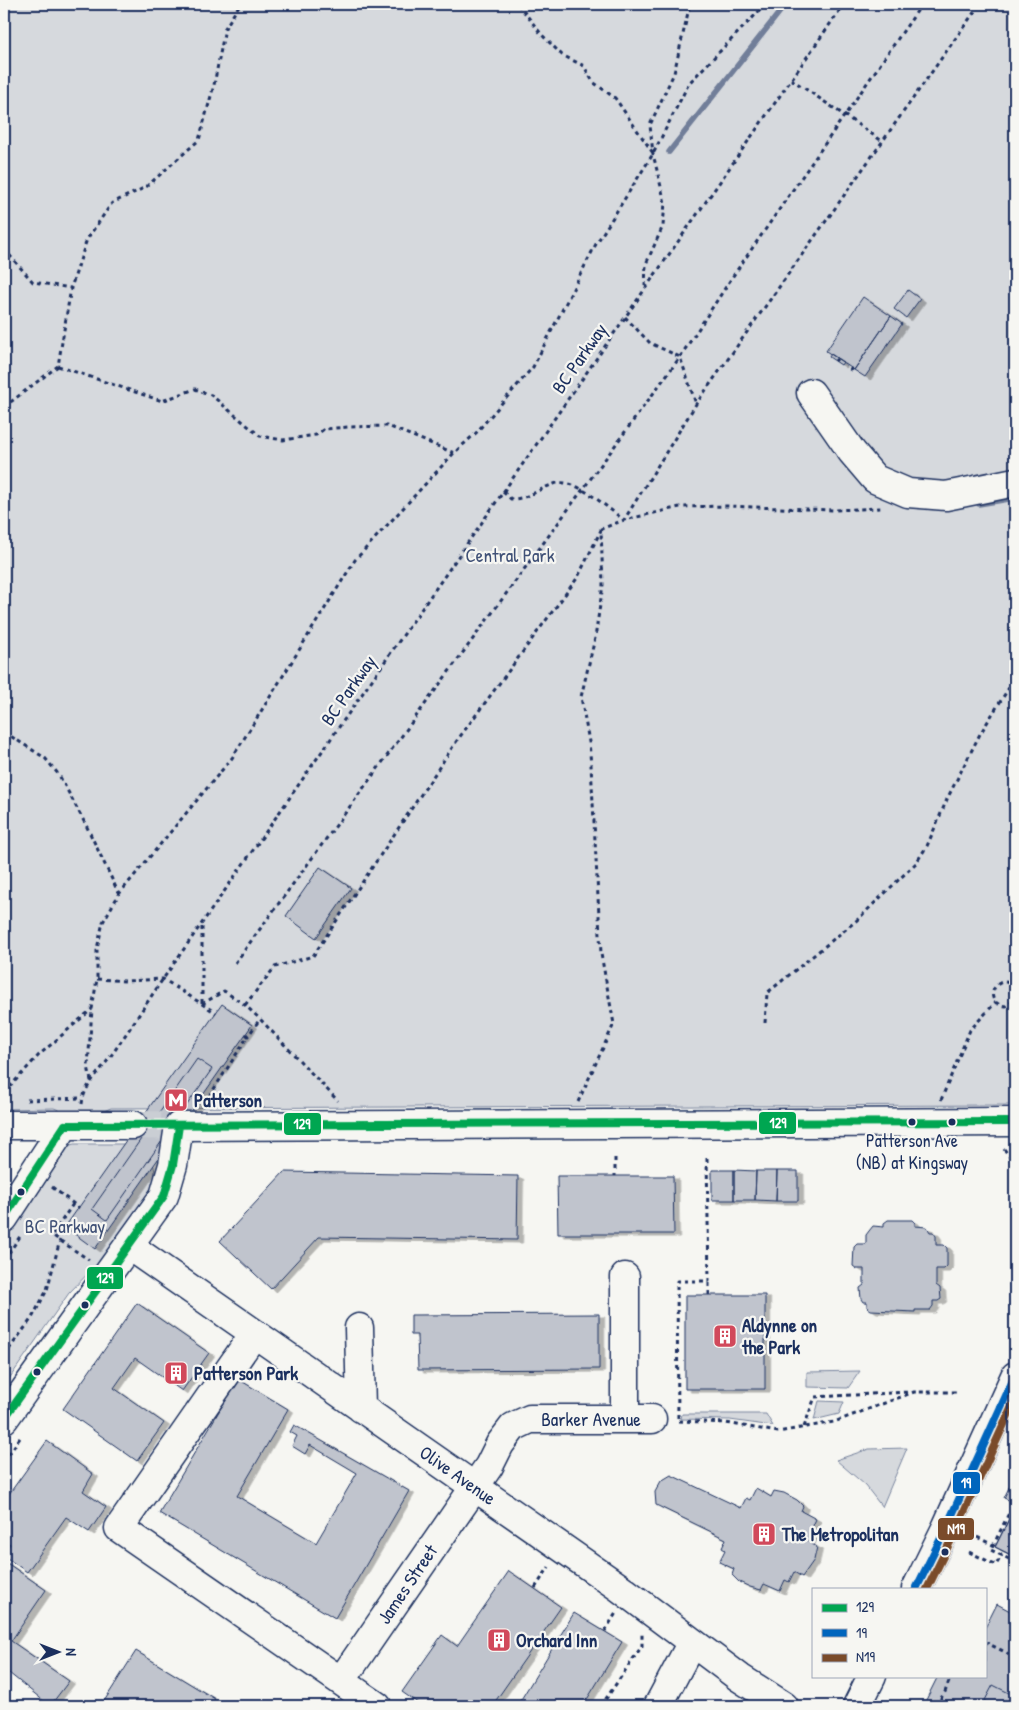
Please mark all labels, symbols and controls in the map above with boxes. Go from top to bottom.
street label: BC Parkway [545,318,613,398]
park label: Central Park [465,542,555,568]
street label: BC Parkway [314,650,382,730]
metro station icon: Patterson [163,1087,189,1113]
place label: Patterson [194,1087,263,1113]
line badge: 129 [758,1111,797,1135]
line badge: 129 [283,1112,322,1136]
text: 129 [770,1113,787,1132]
text: 129 [294,1114,311,1133]
marker: Patterson Ave (NB) at Kingsway [907,1117,917,1127]
unlabelled marker [947,1117,957,1127]
place label: Patterson Ave (NB) at Kingsway [856,1128,969,1175]
unlabelled marker [16,1187,26,1197]
park label: BC Parkway [25,1213,105,1239]
line badge: 129 [86,1266,124,1290]
text: 129 [97,1268,114,1287]
unlabelled marker [80,1300,90,1310]
place label: Aldynne on the Park [741,1312,818,1360]
building icon: Aldynne on the Park [712,1323,738,1349]
building icon: Patterson Park [163,1360,189,1386]
place label: Patterson Park [194,1360,298,1386]
unlabelled marker [32,1367,42,1377]
street label: Barker Avenue [541,1406,641,1432]
street label: Olive Avenue [415,1439,502,1511]
line badge: 19 [952,1471,981,1495]
text: 19 [961,1473,972,1492]
line badge: N19 [937,1517,975,1541]
text: N19 [947,1519,966,1538]
building icon: The Metropolitan [751,1521,777,1547]
place label: The Metropolitan [781,1521,899,1548]
street label: James Street [371,1539,443,1629]
unlabelled marker [940,1547,950,1557]
legend [812,1588,986,1678]
text: 129 [856,1596,874,1617]
text: 19 [856,1622,867,1643]
building icon: Orchard Inn [486,1627,512,1653]
place label: Orchard Inn [516,1627,598,1653]
north arrow [32,1628,82,1678]
text: N19 [856,1646,875,1667]
text: N [62,1648,81,1656]

